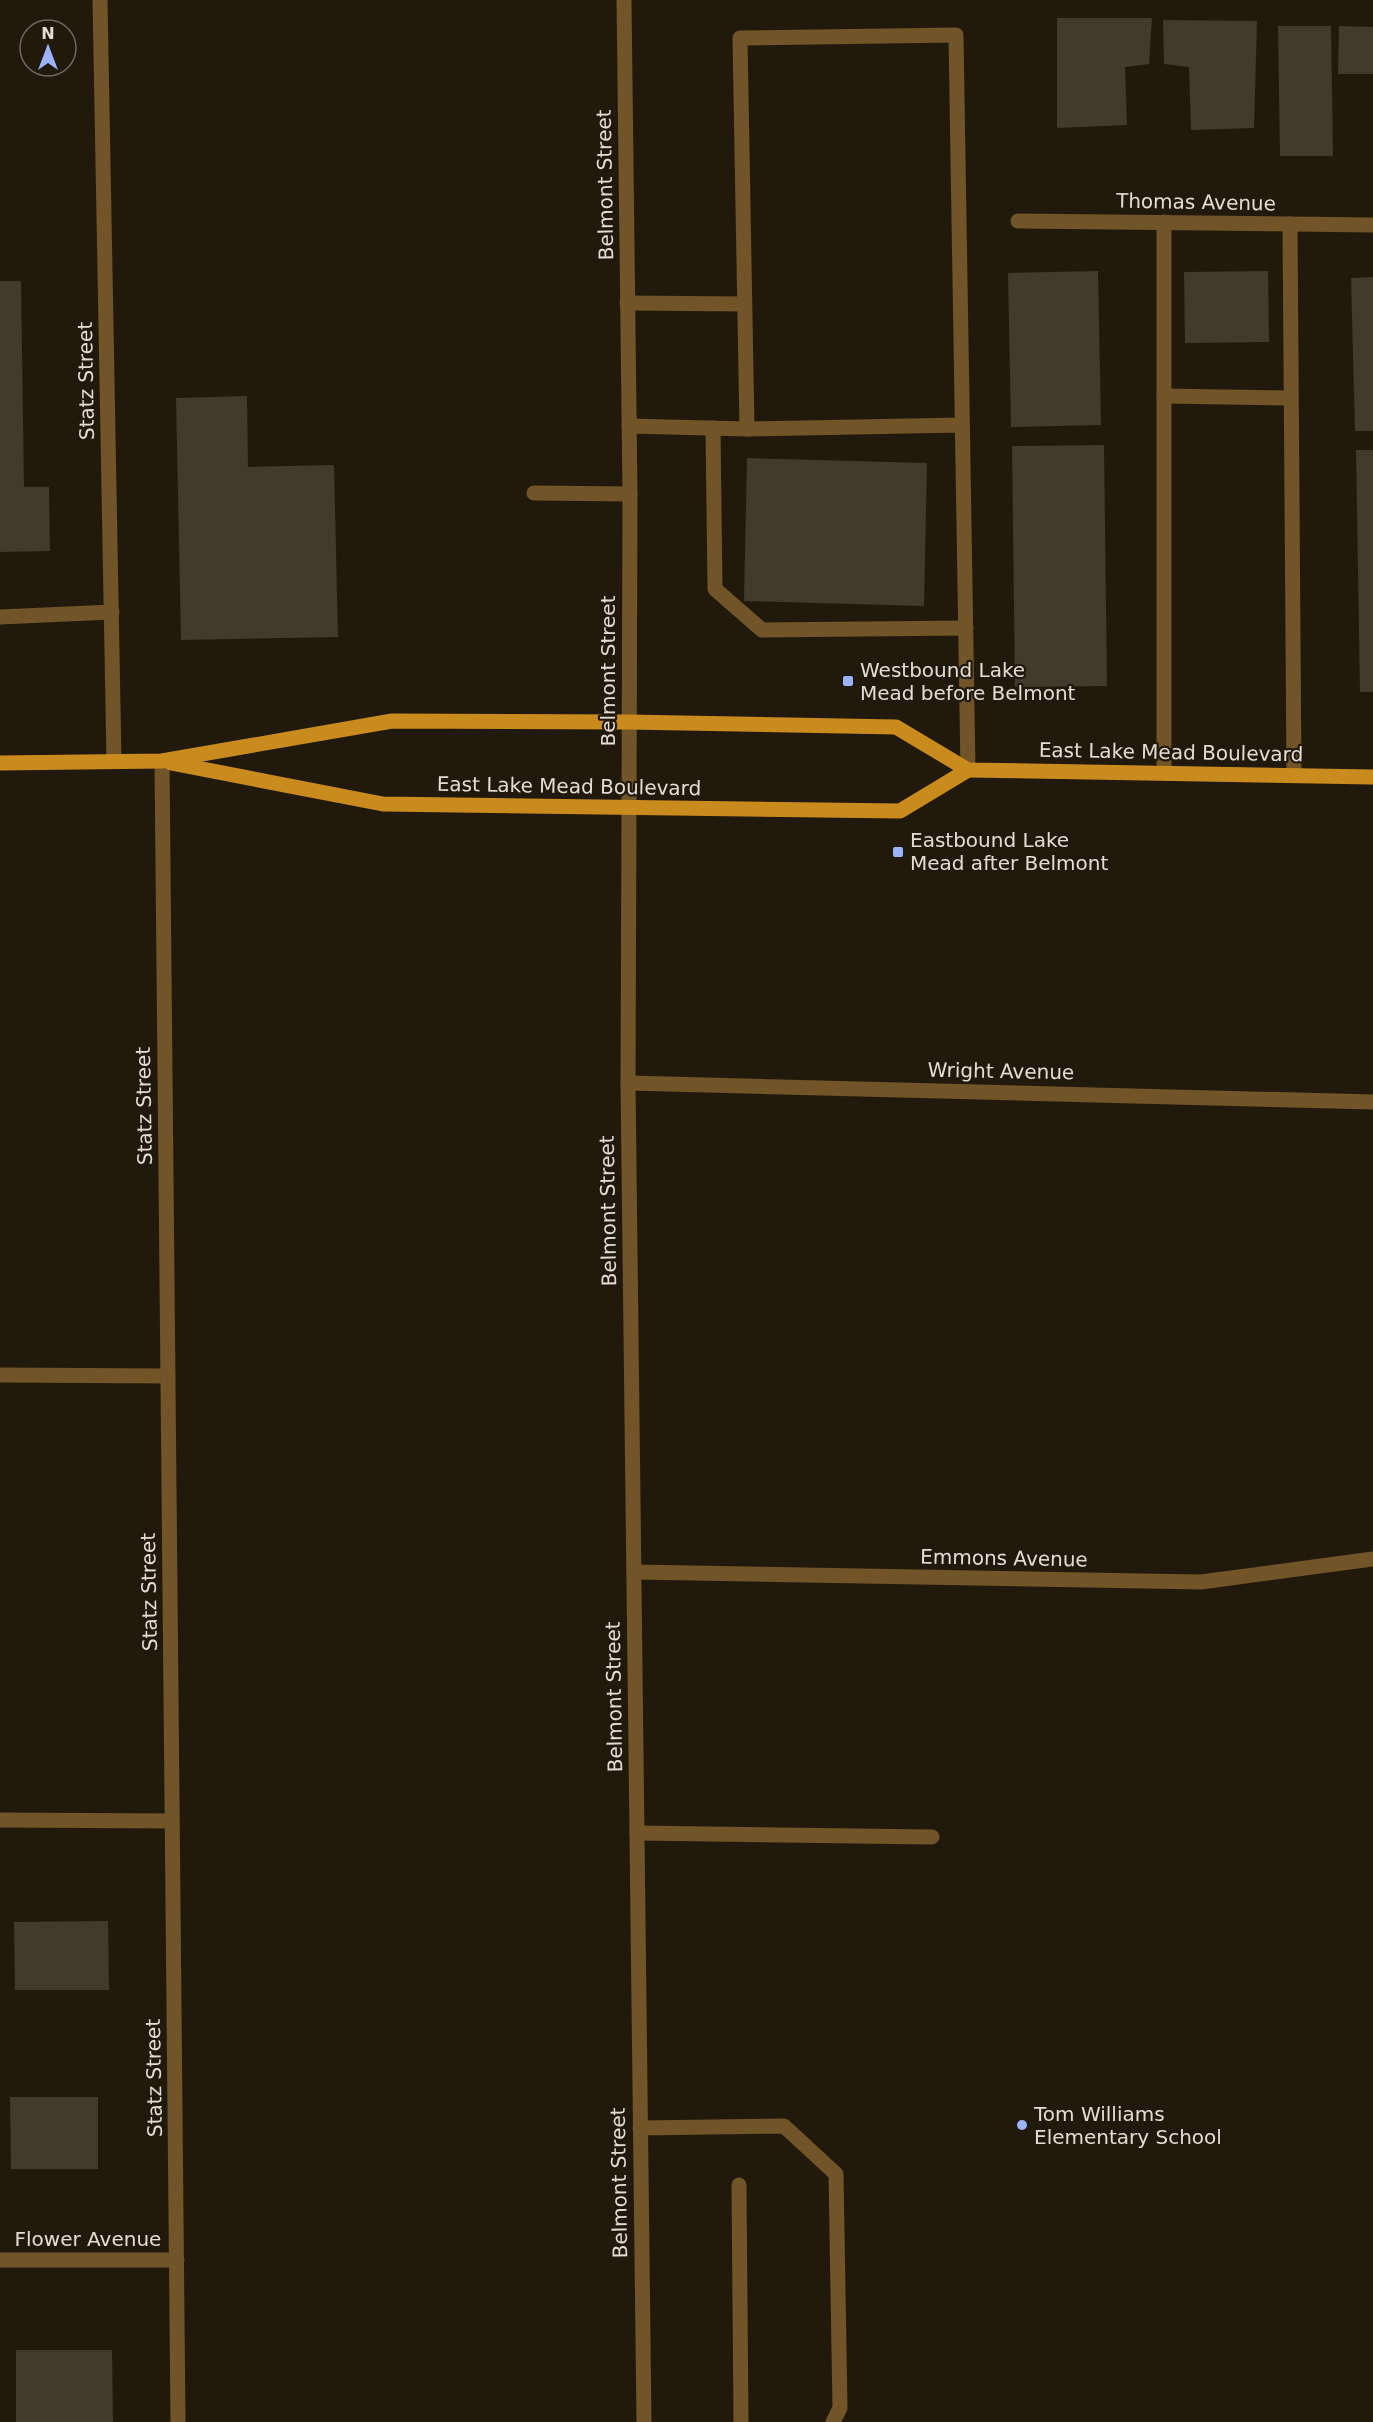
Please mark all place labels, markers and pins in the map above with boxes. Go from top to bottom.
place label: Westbound Lake Mead before Belmont [860,658,1076,705]
marker: Westbound Lake Mead before Belmont [841,674,855,688]
place label: Eastbound Lake Mead after Belmont [910,828,1109,875]
marker: Eastbound Lake Mead after Belmont [891,845,905,859]
place label: Tom Williams Elementary School [1033,2102,1222,2149]
marker: Tom Williams Elementary School [1015,2118,1029,2132]

